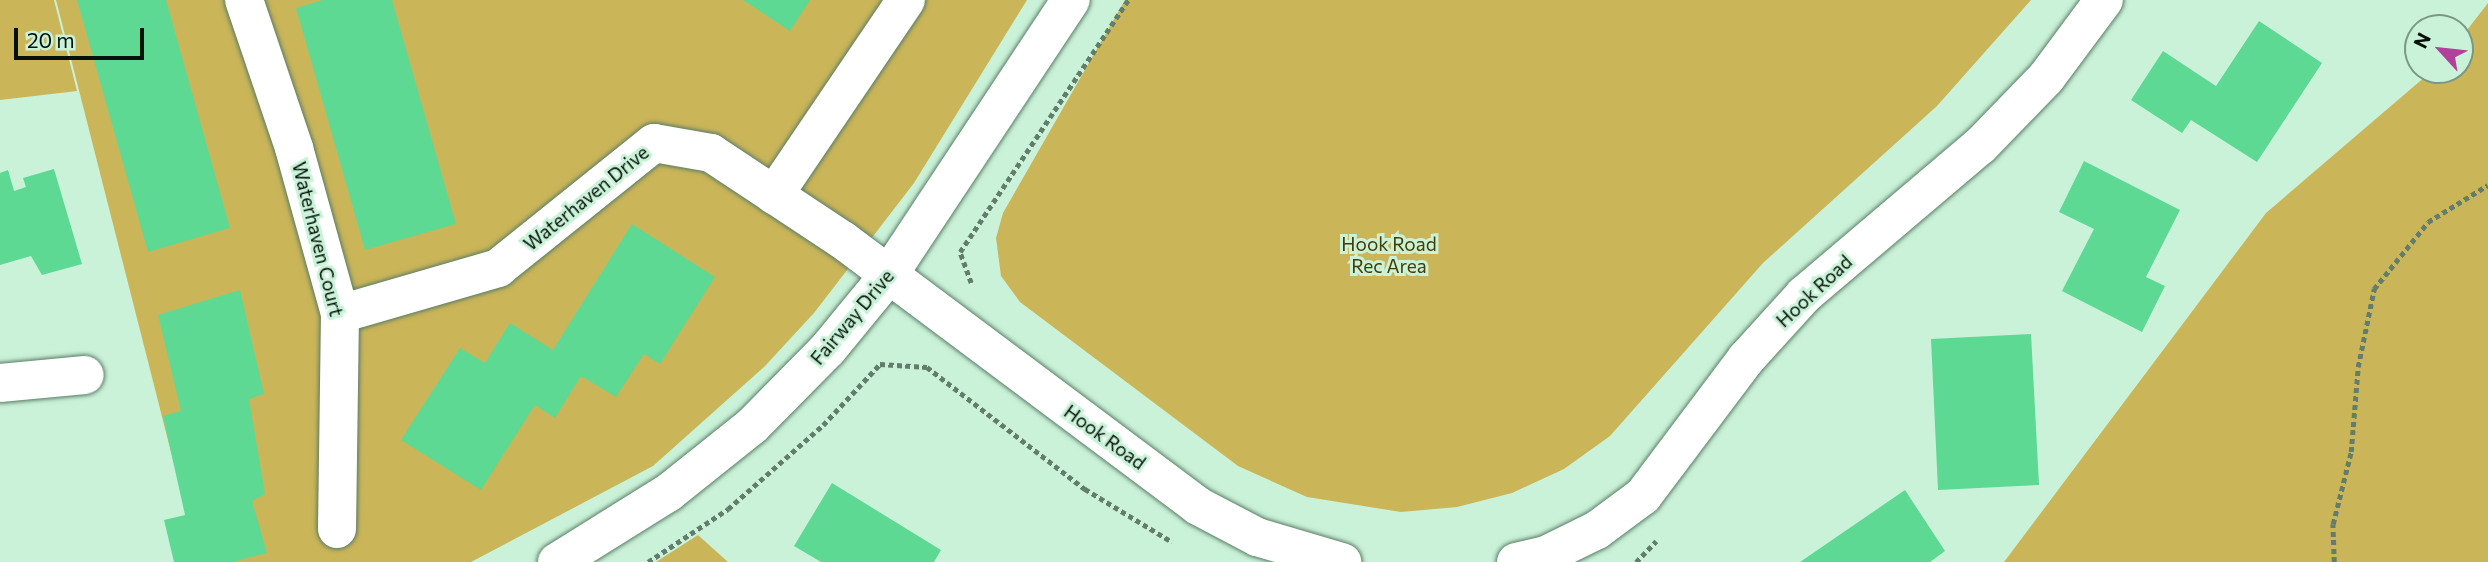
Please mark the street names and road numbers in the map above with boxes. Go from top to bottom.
street label: Waterhaven Drive [519,141,653,255]
street label: Waterhaven Court [288,159,348,319]
street label: Hook Road [1771,250,1857,332]
street label: Fairway Drive [806,265,898,369]
street label: Hook Road [1060,400,1150,474]

